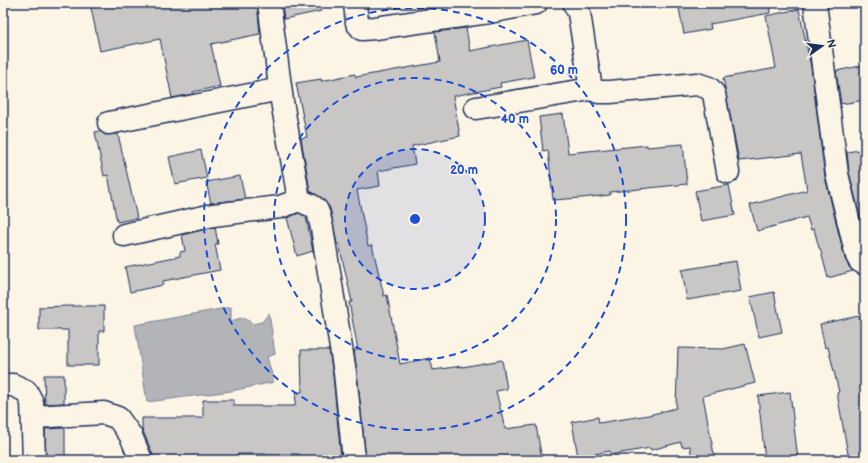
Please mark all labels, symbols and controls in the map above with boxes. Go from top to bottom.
north arrow [802,26,842,66]
text: N [824,38,839,49]
text: 60 m [550,63,578,78]
text: 40 m [501,112,529,127]
text: 20 m [450,163,478,178]
centre of rings [408,212,422,226]

